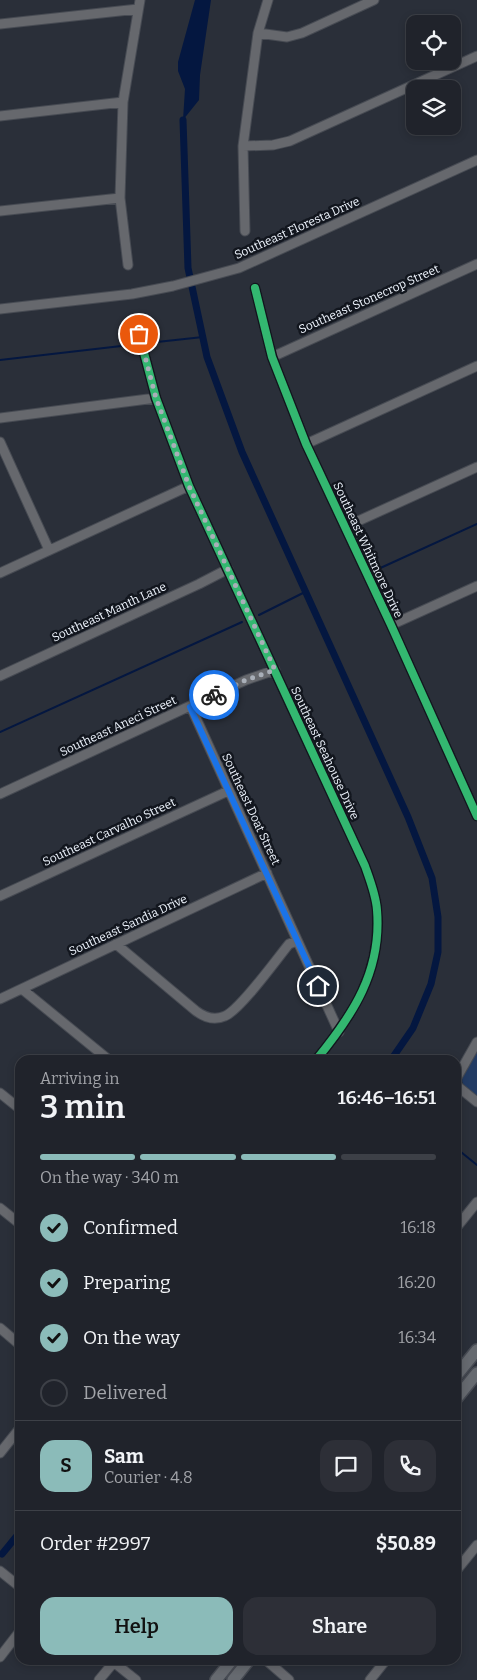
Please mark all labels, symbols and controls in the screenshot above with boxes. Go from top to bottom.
map controls [406,15,461,135]
button: locate [406,15,461,70]
button: layers [406,80,461,135]
street label: Southeast Floresta Drive [232,194,362,262]
street label: Southeast Stonecrop Street [297,261,442,336]
pin [118,313,160,355]
icon: bag [125,320,153,348]
street label: Southeast Whitmore Drive [330,480,406,620]
street label: Southeast Manth Lane [50,579,168,645]
courier [189,670,239,720]
icon: bike [200,681,228,709]
street label: Southeast Seahouse Drive [288,684,362,822]
street label: Southeast Aneci Street [58,693,179,759]
street label: Southeast Doat Street [219,751,283,868]
street label: Southeast Carvalho Street [40,795,178,869]
street label: Southeast Sandia Drive [67,891,189,959]
pin [297,965,339,1007]
icon: home [304,972,332,1000]
text: Arriving in [40,1069,119,1088]
text: 16:46–16:51 [337,1086,436,1109]
text: 3 min [40,1088,125,1126]
text: On the way · 340 m [40,1168,179,1187]
icon: check [40,1214,68,1242]
text: Confirmed [83,1216,178,1239]
text: 16:18 [401,1218,436,1237]
icon: check [40,1269,68,1297]
text: Preparing [83,1271,171,1294]
text: 16:20 [398,1273,436,1292]
icon: check [40,1324,68,1352]
text: On the way [83,1326,180,1349]
text: 16:34 [398,1328,436,1347]
text: Delivered [83,1381,167,1404]
button: chat [320,1440,372,1492]
button: phone [384,1440,436,1492]
text: Sam [104,1445,144,1468]
text: S [60,1454,72,1477]
text: Courier · 4.8 [104,1468,193,1487]
text: Order #2997 [40,1532,150,1555]
text: $50.89 [376,1532,436,1555]
button: Help [40,1597,233,1655]
button: Share [243,1597,436,1655]

